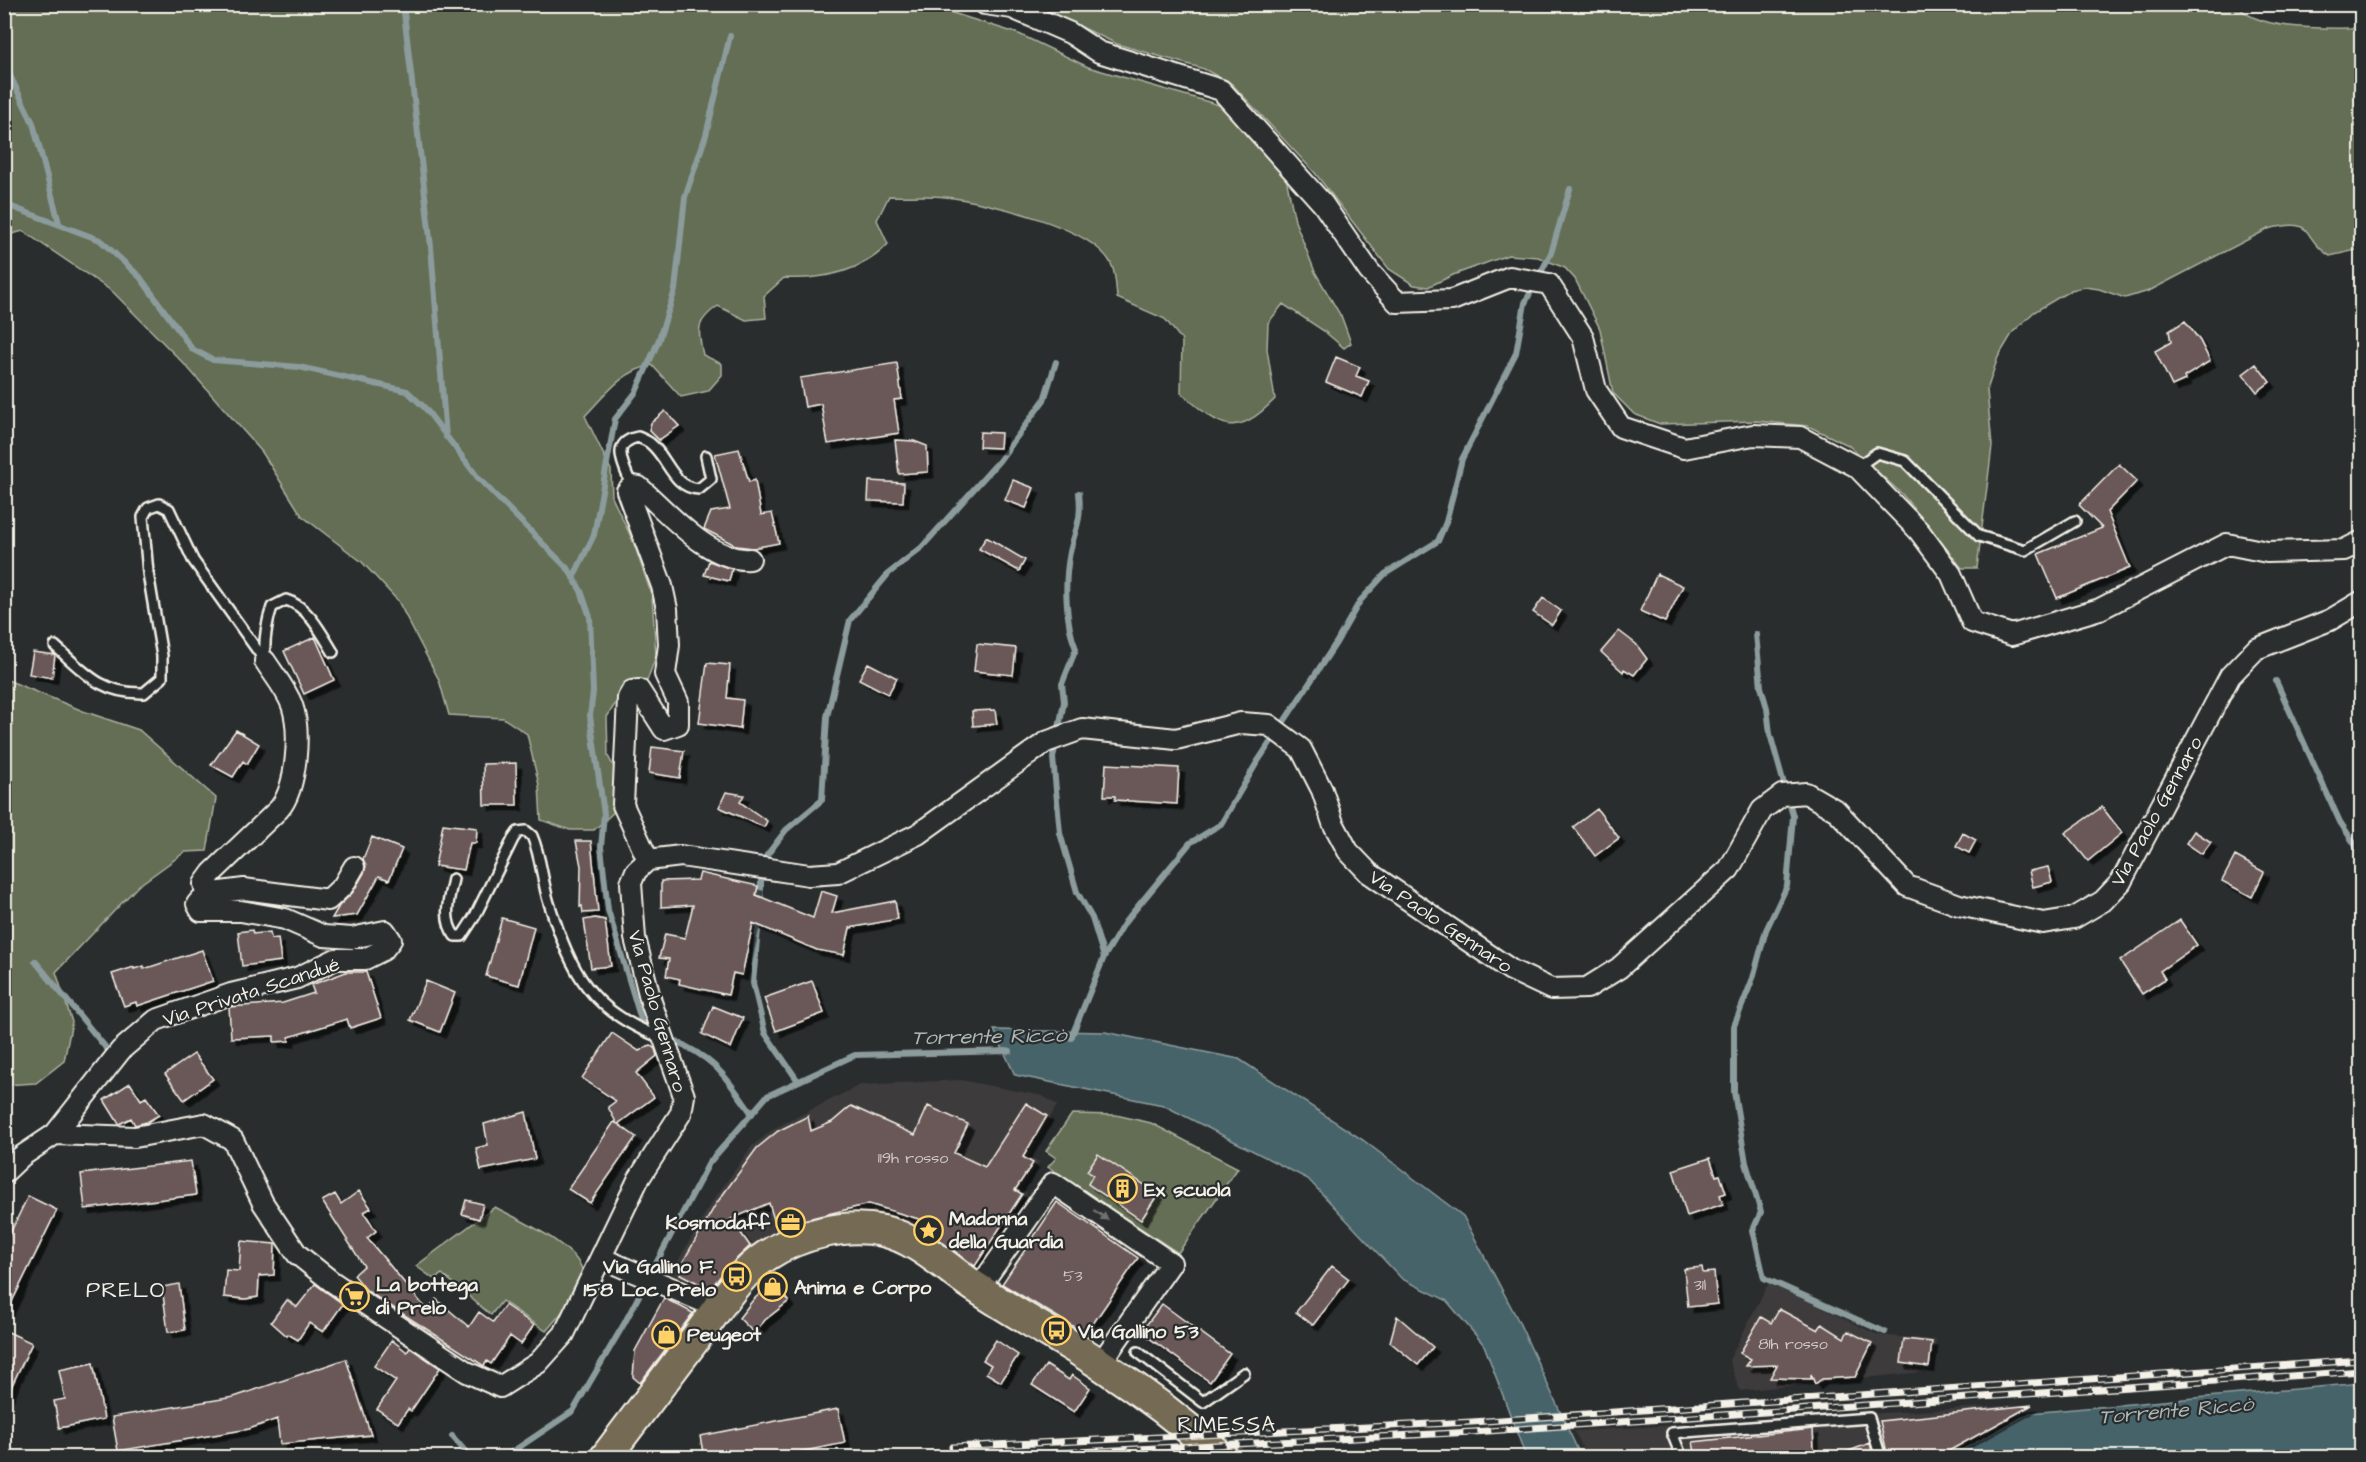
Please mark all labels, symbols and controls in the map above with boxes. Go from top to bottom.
street label: Via Paolo Gennaro [2104,731,2210,892]
street label: Via Paolo Gennaro [1363,863,1518,980]
street label: Via Paolo Gennaro [621,927,694,1096]
street label: Via Privata Scandué [159,950,343,1034]
water label: Torrente Riccò [911,1021,1069,1052]
house number: 119h rosso [878,1147,948,1169]
building icon: Ex scuola [1107,1173,1139,1205]
place label: Ex scuola [1144,1176,1232,1204]
place label: Madonna della Guardia [948,1205,1064,1256]
office icon: Kosmodaff [775,1206,807,1238]
place label: Kosmodaff [666,1209,771,1237]
one-way arrow [1093,1209,1109,1220]
place icon: Madonna della Guardia [912,1214,944,1246]
place label: Via Gallino F. 158 Loc Prelo [584,1253,717,1304]
bus stop icon: Via Gallino F. 158 Loc Prelo [721,1261,753,1293]
house number: 53 [1063,1265,1083,1287]
place label: La bottega di Prelo [375,1271,479,1322]
shop icon: Anima e Corpo [757,1271,789,1303]
place label: Anima e Corpo [794,1274,932,1302]
house number: 31l [1694,1274,1706,1296]
district label: PRELO [86,1275,166,1306]
supermarket icon: La bottega di Prelo [339,1280,371,1312]
bus stop icon: Via Gallino 53 [1041,1315,1073,1347]
shop icon: Peugeot [650,1318,682,1350]
place label: Via Gallino 53 [1077,1318,1200,1346]
place label: Peugeot [687,1321,762,1350]
house number: 81h rosso [1758,1333,1828,1355]
water label: Torrente Riccò [2098,1389,2257,1432]
district label: RIMESSA [1178,1410,1276,1439]

